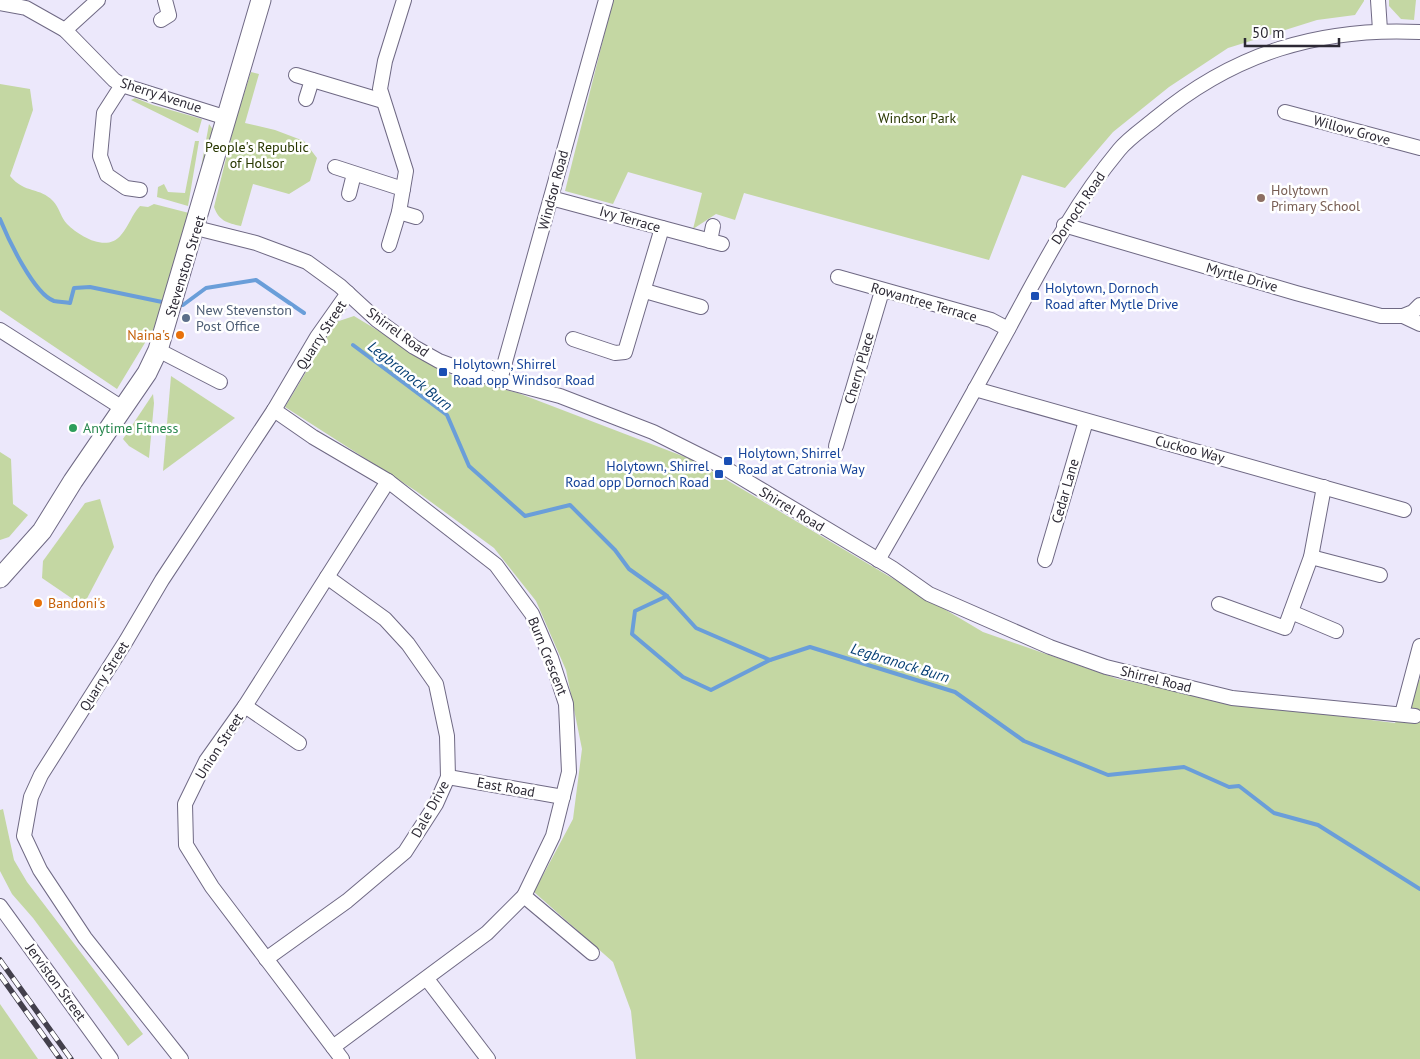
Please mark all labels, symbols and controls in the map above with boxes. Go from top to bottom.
scale bar [1245,15,1339,47]
text: 50 m [1252,23,1285,42]
street label: Sherry Avenue [118,73,204,117]
park label: Windsor Park [878,109,956,127]
street label: Willow Grove [1312,111,1392,149]
park label: People's Republic of Holsor [205,138,309,172]
street label: Windsor Road [534,148,572,232]
street label: Dornoch Road [1047,168,1109,248]
place label: Holytown Primary School [1271,181,1360,215]
marker: Holytown Primary School [1255,192,1267,204]
street label: Ivy Terrace [597,202,663,236]
street label: Stevenston Street [161,213,209,319]
street label: Myrtle Drive [1204,258,1280,296]
street label: Rowantree Terrace [869,278,979,326]
place label: Holytown, Dornoch Road after Mytle Drive [1045,279,1178,313]
marker: Holytown, Dornoch Road after Mytle Drive [1029,290,1041,302]
street label: Quarry Street [292,297,350,373]
place label: New Stevenston Post Office [196,301,292,335]
street label: Shirrel Road [363,303,433,361]
marker: New Stevenston Post Office [180,312,192,324]
place label: Naina's [127,326,170,344]
marker: Naina's [174,329,186,341]
street label: Cherry Place [840,330,878,406]
water label: Legbranock Burn [364,337,457,415]
place label: Holytown, Shirrel Road opp Windsor Road [453,355,595,389]
marker: Holytown, Shirrel Road opp Windsor Road [437,366,449,378]
place label: Anytime Fitness [83,419,178,437]
marker: Anytime Fitness [67,422,79,434]
street label: Cuckoo Way [1153,431,1227,467]
place label: Holytown, Shirrel Road at Catronia Way [738,444,865,478]
marker: Holytown, Shirrel Road at Catronia Way [722,455,734,467]
place label: Holytown, Shirrel Road opp Dornoch Road [565,457,709,491]
street label: Cedar Lane [1047,457,1083,525]
marker: Holytown, Shirrel Road opp Dornoch Road [713,468,725,480]
street label: Shirrel Road [756,482,828,536]
place label: Bandoni's [48,594,105,612]
marker: Bandoni's [32,597,44,609]
street label: Burn Crescent [524,614,572,698]
street label: Quarry Street [75,637,133,714]
water label: Legbranock Burn [849,639,952,687]
street label: Shirrel Road [1118,661,1194,697]
street label: Union Street [191,709,247,782]
street label: East Road [476,773,536,801]
street label: Dale Drive [407,777,453,841]
street label: Jerviston Street [21,939,90,1025]

